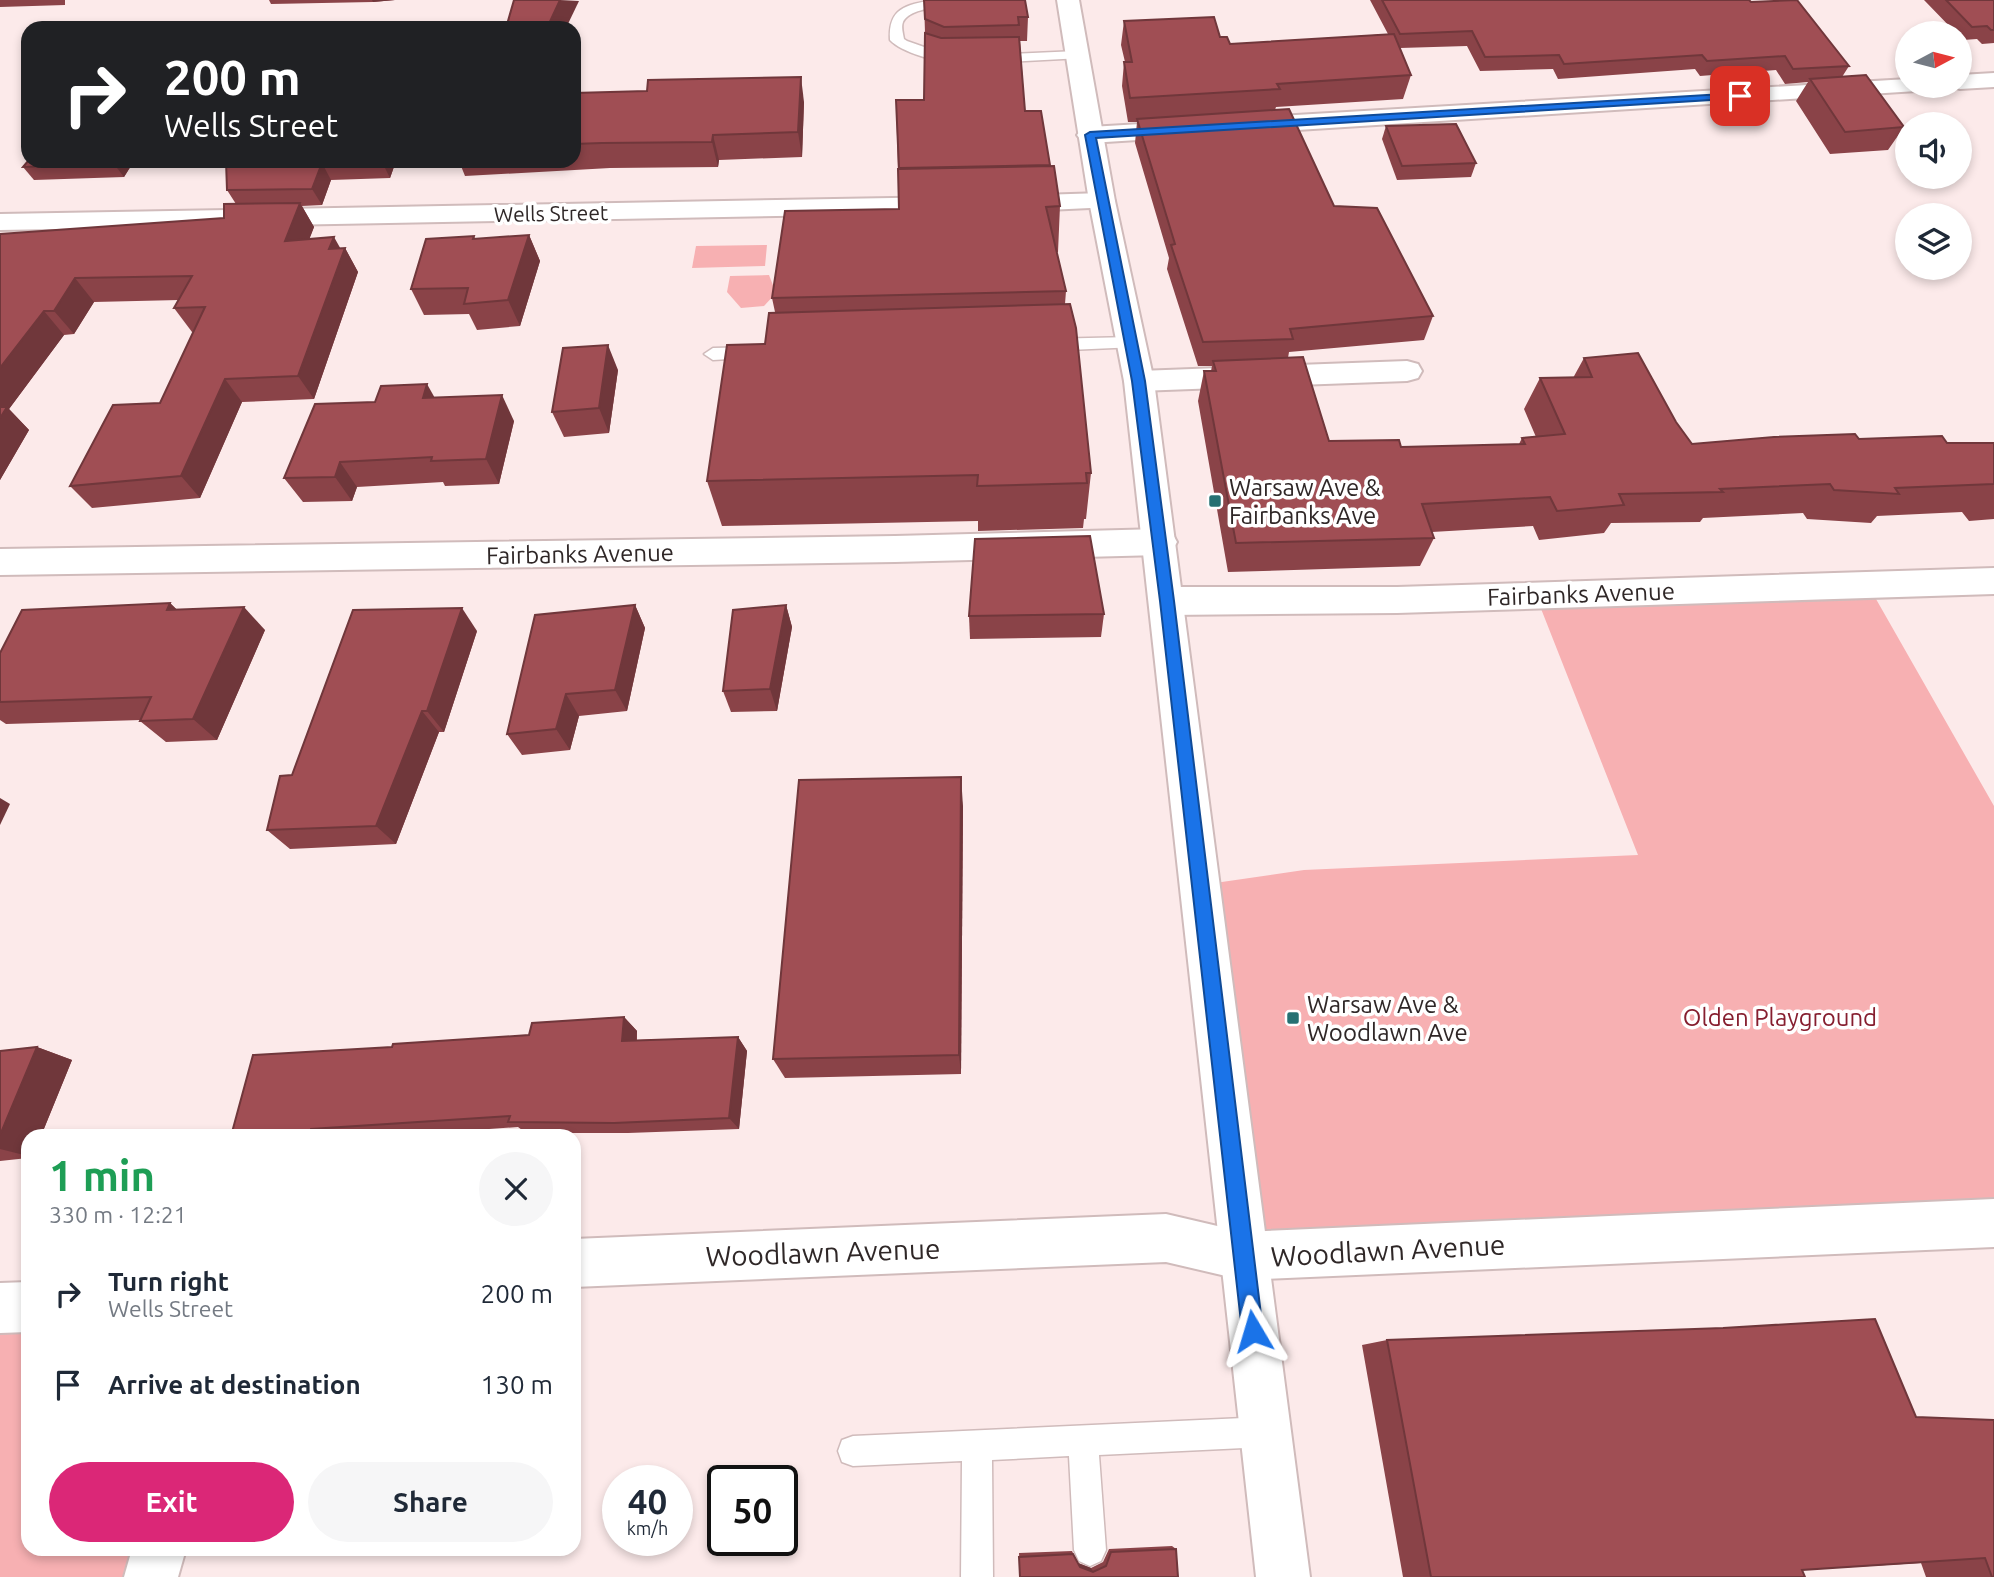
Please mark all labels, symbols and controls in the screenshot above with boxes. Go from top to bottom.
north arrow [1895,21,1972,98]
map controls [1895,21,1972,280]
icon: right [49,49,140,140]
text: 200 m [164,49,301,104]
pin [1710,66,1770,126]
icon: arrive [1721,77,1759,115]
text: Wells Street [164,107,338,143]
button: sound [1895,112,1972,189]
street label: Wells Street [494,200,608,226]
button: layers [1895,203,1972,280]
place label: Warsaw Ave & Fairbanks Ave [1229,474,1381,529]
marker: Warsaw Ave & Fairbanks Ave [1207,493,1223,509]
street label: Fairbanks Avenue [486,539,674,569]
street label: Fairbanks Avenue [1487,577,1675,611]
place label: Warsaw Ave & Woodlawn Ave [1307,991,1468,1046]
park label: Olden Playground [1683,1004,1877,1031]
marker: Warsaw Ave & Woodlawn Ave [1285,1010,1301,1026]
text: 1 min [49,1152,155,1199]
button: close [479,1152,553,1226]
text: 330 m · 12:21 [49,1202,187,1227]
street label: Woodlawn Avenue [1270,1228,1506,1272]
street label: Woodlawn Avenue [705,1232,941,1272]
text: Turn right [108,1267,229,1296]
icon: right [49,1275,87,1313]
text: 200 m [481,1279,553,1308]
position arrow [1216,1294,1290,1368]
text: Wells Street [108,1296,233,1321]
icon: arrive [49,1366,87,1404]
text: Arrive at destination [108,1370,361,1399]
text: 130 m [481,1370,553,1399]
button: Exit [49,1462,294,1542]
button: Share [308,1462,553,1542]
speed limit sign: 50 [707,1465,798,1556]
text: 40 [628,1481,667,1521]
text: km/h [627,1518,668,1538]

